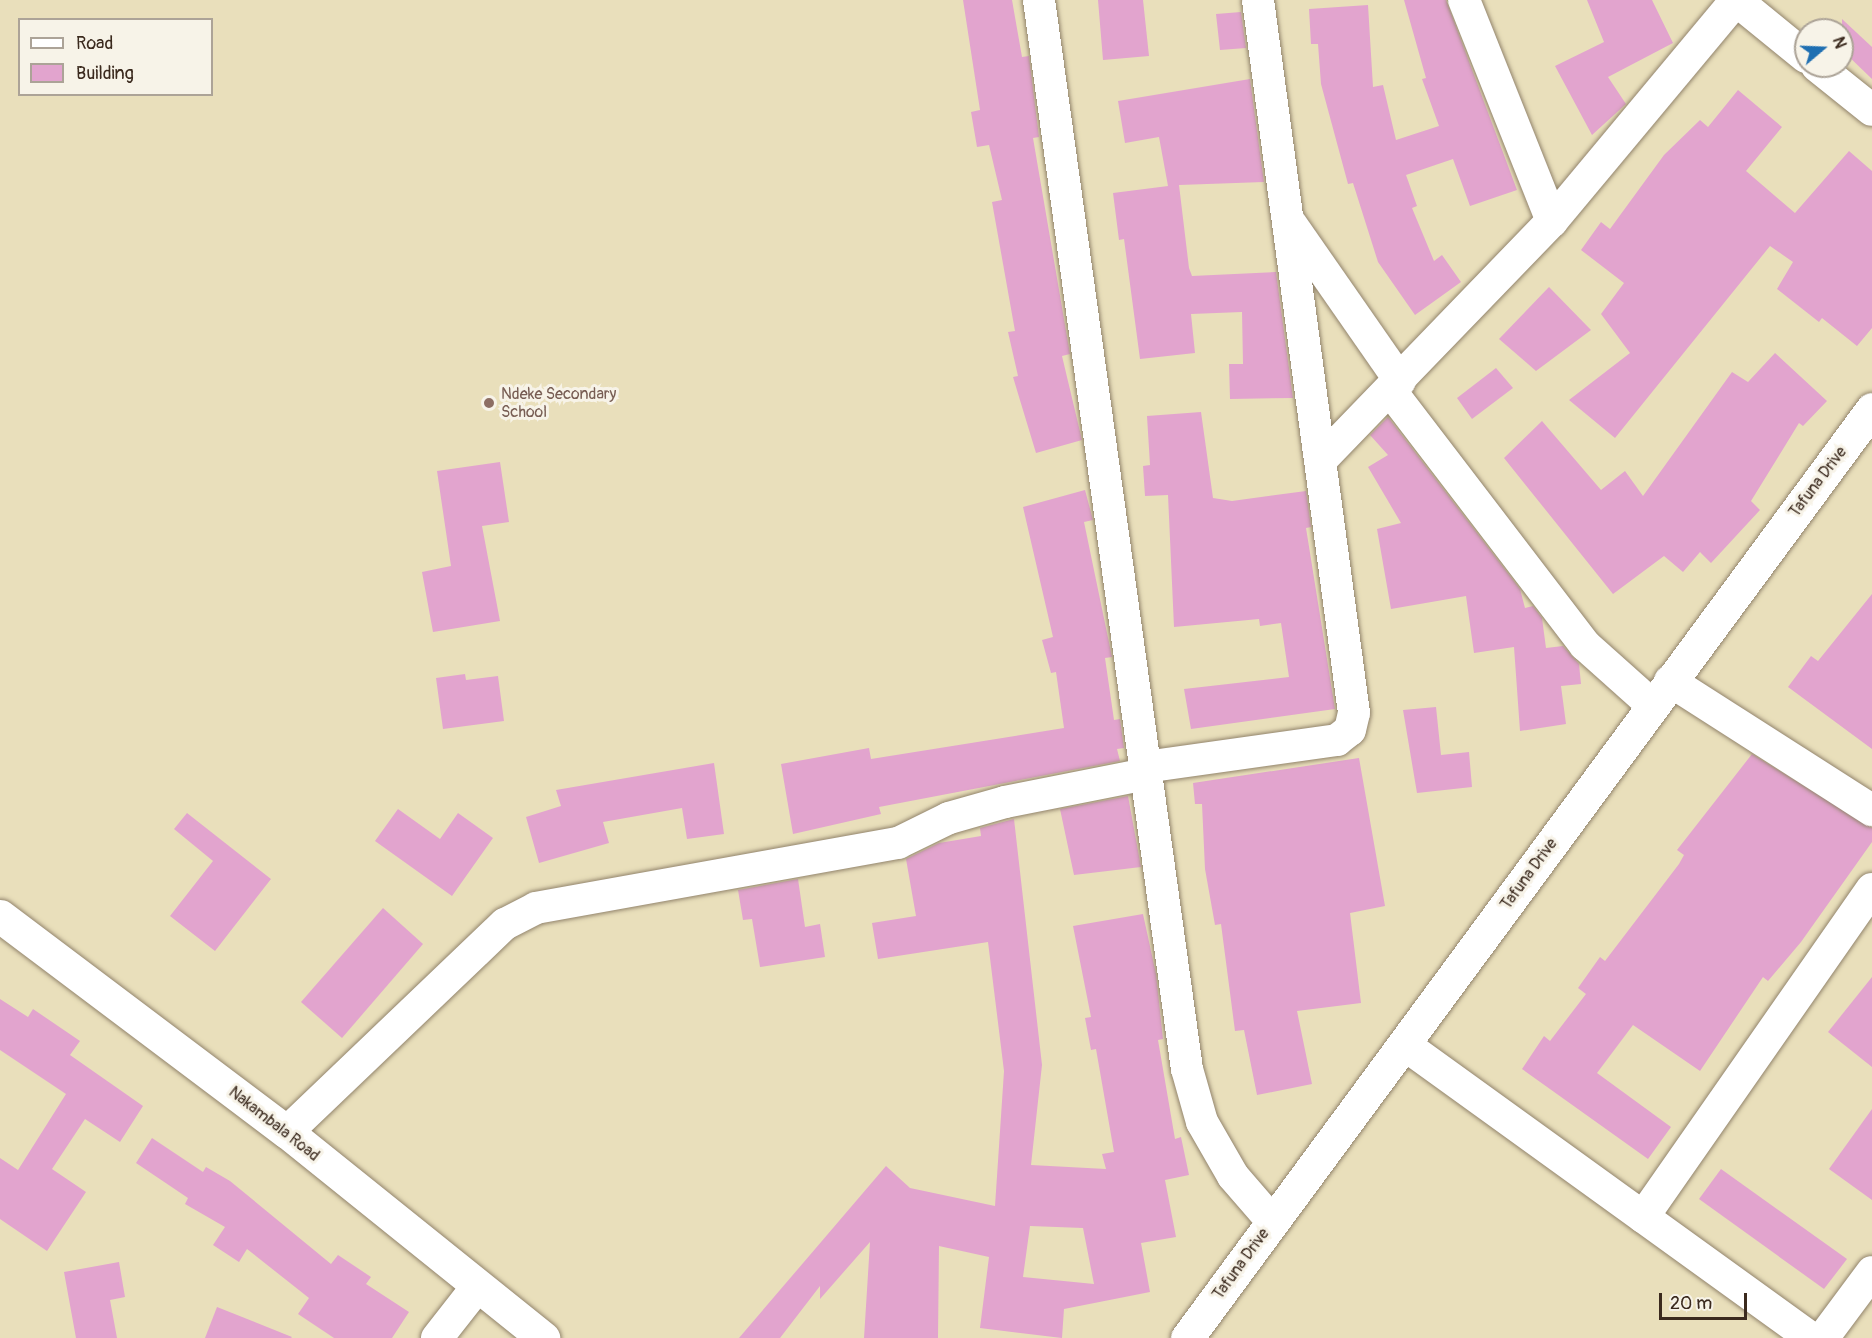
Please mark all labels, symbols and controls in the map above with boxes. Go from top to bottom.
legend [18,18,213,96]
north arrow [1794,18,1854,78]
text: Road [76,32,113,55]
text: N [1828,34,1850,51]
text: Building [76,62,134,85]
place label: Ndeke Secondary School [501,384,616,422]
marker: Ndeke Secondary School [482,396,496,410]
street label: Tafuna Drive [1785,443,1851,521]
street label: Tafuna Drive [1497,835,1561,913]
street label: Nakambala Road [225,1083,323,1165]
street label: Tafuna Drive [1209,1225,1273,1303]
scale bar [1662,1281,1750,1319]
text: 20 m [1670,1292,1712,1315]

